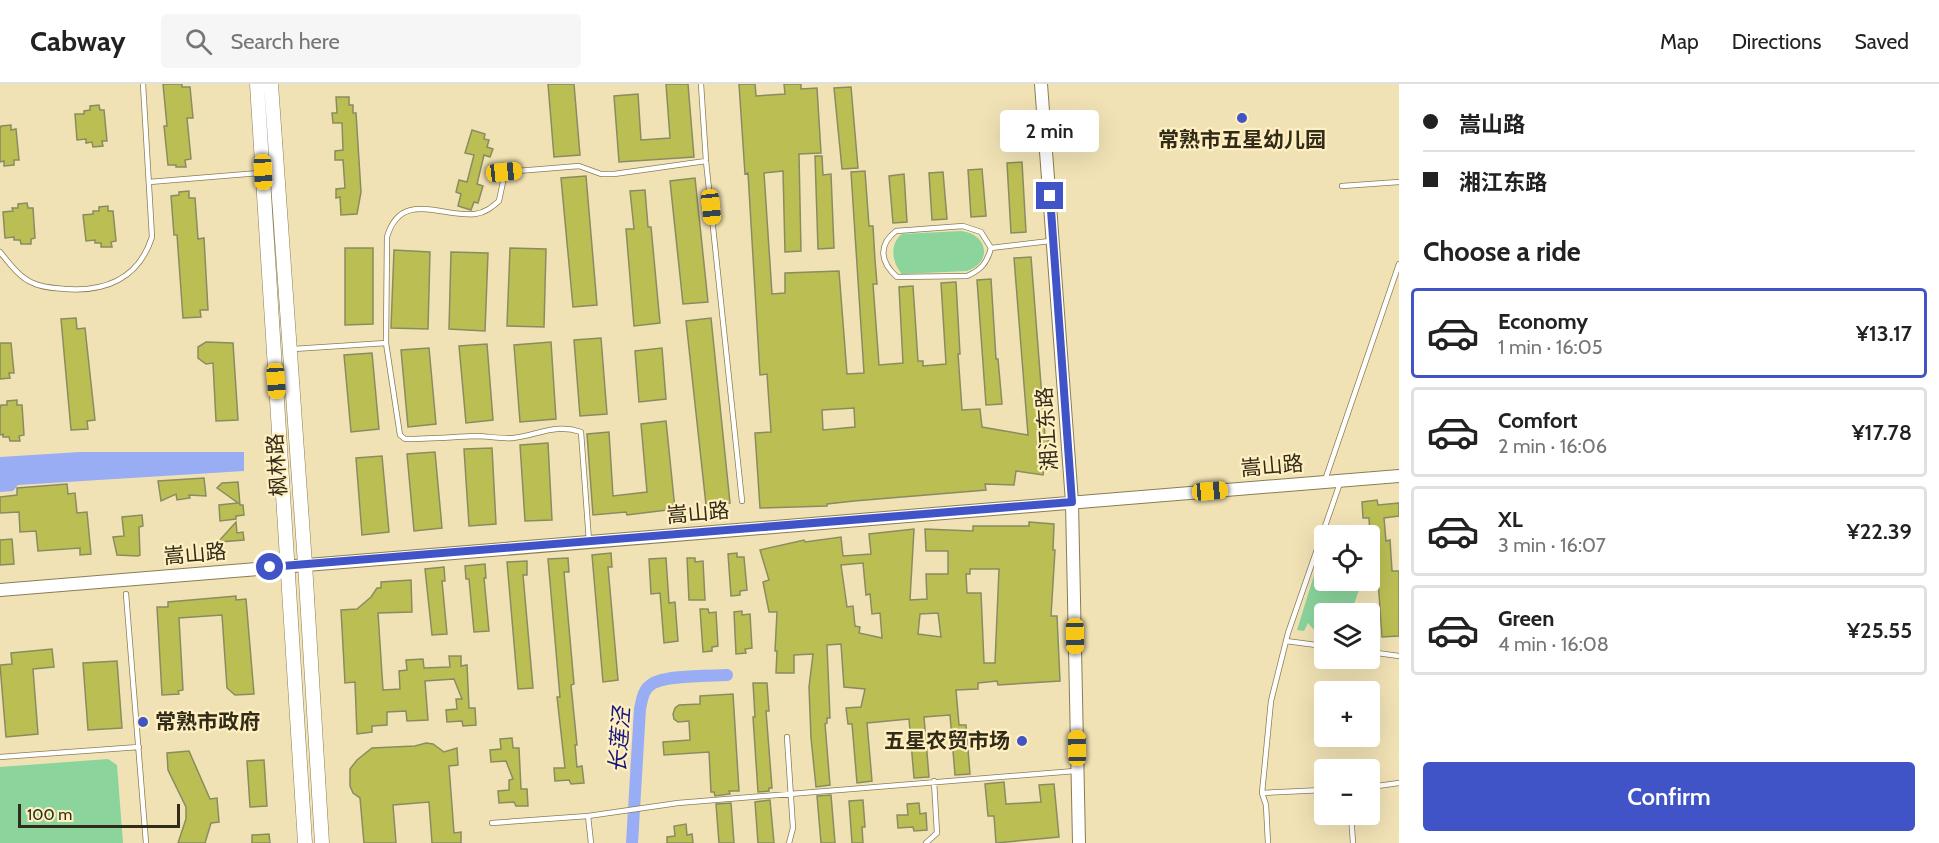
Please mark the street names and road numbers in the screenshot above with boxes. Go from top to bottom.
street label: 湘江东路 [1031,386,1062,472]
street label: 枫林路 [262,433,291,497]
street label: 嵩山路 [1239,450,1304,481]
street label: 嵩山路 [665,497,730,528]
street label: 嵩山路 [162,538,227,569]

